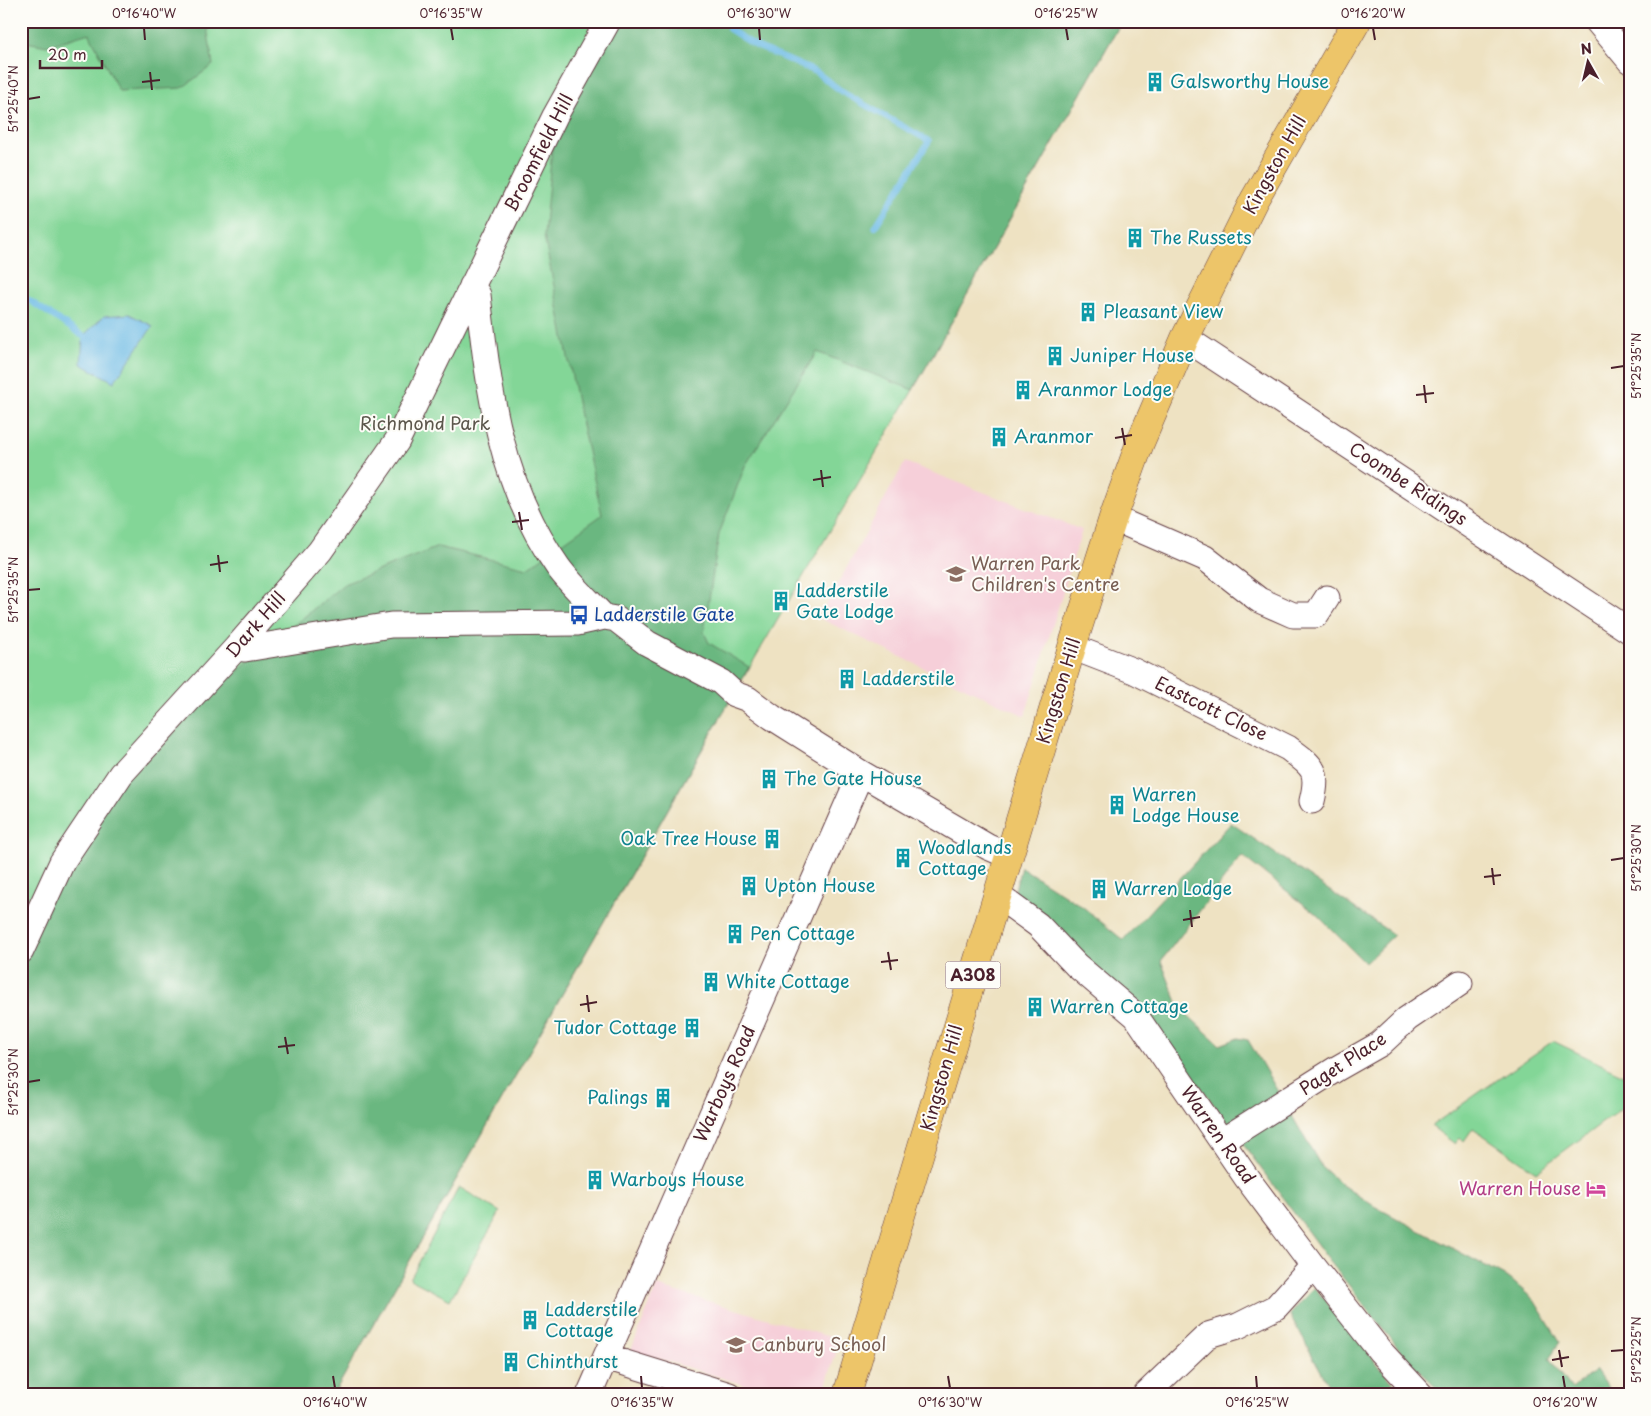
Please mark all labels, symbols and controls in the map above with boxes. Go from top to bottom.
text: 0°16'40"W [112,4,177,22]
text: 0°16'35"W [419,4,483,22]
text: 0°16'30"W [727,4,792,22]
text: 0°16'25"W [1034,4,1098,22]
text: 0°16'20"W [1341,4,1406,22]
text: N [1579,37,1593,60]
scale bar [40,38,102,70]
north arrow [1564,38,1614,88]
text: 20 m [48,42,87,65]
text: 51°25'40"N [4,65,22,133]
place label: Galsworthy House [1170,67,1329,94]
building icon: Galsworthy House [1144,71,1166,93]
street label: Broomfield Hill [496,89,579,216]
street label: Kingston Hill [1235,110,1312,219]
place label: The Russets [1150,223,1252,250]
building icon: The Russets [1124,227,1146,249]
place label: Pleasant View [1103,297,1224,324]
building icon: Pleasant View [1077,301,1099,323]
text: 51°25'35"N [1627,333,1645,399]
place label: Juniper House [1070,341,1194,368]
building icon: Juniper House [1044,345,1066,367]
place label: Aranmor Lodge [1038,375,1172,402]
building icon: Aranmor Lodge [1012,379,1034,401]
park label: Richmond Park [360,409,490,436]
place label: Aranmor [1014,422,1094,449]
building icon: Aranmor [988,426,1010,448]
street label: Coombe Ridings [1344,434,1473,531]
place label: Warren Park Children's Centre [971,549,1120,597]
text: 51°25'35"N [4,557,22,623]
school or university icon: Warren Park Children's Centre [945,563,967,585]
place label: Ladderstile Gate Lodge [796,576,894,624]
street label: Dark Hill [219,585,291,663]
building icon: Ladderstile Gate Lodge [770,590,792,612]
place label: Ladderstile Gate [594,600,735,627]
bus stop icon: Ladderstile Gate [568,604,590,626]
street label: Kingston Hill [1029,634,1086,747]
place label: Ladderstile [862,664,955,691]
building icon: Ladderstile [836,668,858,690]
street label: Eastcott Close [1151,669,1272,747]
place label: The Gate House [784,764,922,791]
building icon: The Gate House [758,768,780,790]
place label: Warren Lodge House [1132,780,1240,828]
building icon: Warren Lodge House [1106,794,1128,816]
place label: Oak Tree House [620,824,757,851]
text: 51°25'30"N [1627,824,1645,892]
building icon: Oak Tree House [761,828,783,850]
place label: Woodlands Cottage [918,833,1012,881]
building icon: Woodlands Cottage [892,847,914,869]
place label: Upton House [764,871,876,898]
place label: Warren Lodge [1114,874,1232,901]
building icon: Upton House [738,875,760,897]
building icon: Warren Lodge [1088,878,1110,900]
place label: Pen Cottage [750,919,855,946]
building icon: Pen Cottage [724,923,746,945]
road number: A308 [946,962,1000,988]
place label: White Cottage [726,967,850,994]
building icon: White Cottage [700,971,722,993]
place label: Warren Cottage [1050,992,1189,1019]
building icon: Warren Cottage [1024,996,1046,1018]
place label: Tudor Cottage [554,1013,677,1040]
building icon: Tudor Cottage [681,1017,703,1039]
street label: Warboys Road [686,1021,761,1146]
street label: Kingston Hill [912,1021,969,1134]
street label: Paget Place [1293,1024,1391,1101]
text: 51°25'30"N [4,1048,22,1116]
street label: Warren Road [1175,1080,1263,1189]
place label: Palings [587,1083,648,1110]
building icon: Palings [652,1087,674,1109]
place label: Warboys House [610,1165,745,1192]
building icon: Warboys House [584,1169,606,1191]
place label: Warren House [1459,1174,1581,1201]
hotel icon: Warren House [1585,1178,1607,1200]
place label: Ladderstile Cottage [545,1295,638,1343]
building icon: Ladderstile Cottage [519,1309,541,1331]
text: 51°25'25"N [1627,1316,1645,1384]
place label: Canbury School [751,1330,886,1357]
school or university icon: Canbury School [725,1334,747,1356]
place label: Chinthurst [526,1347,618,1374]
building icon: Chinthurst [500,1351,522,1373]
text: 0°16'40"W [303,1393,368,1411]
text: 0°16'35"W [610,1393,674,1411]
text: 0°16'30"W [918,1393,983,1411]
text: 0°16'25"W [1225,1393,1289,1411]
text: 0°16'20"W [1533,1393,1598,1411]

